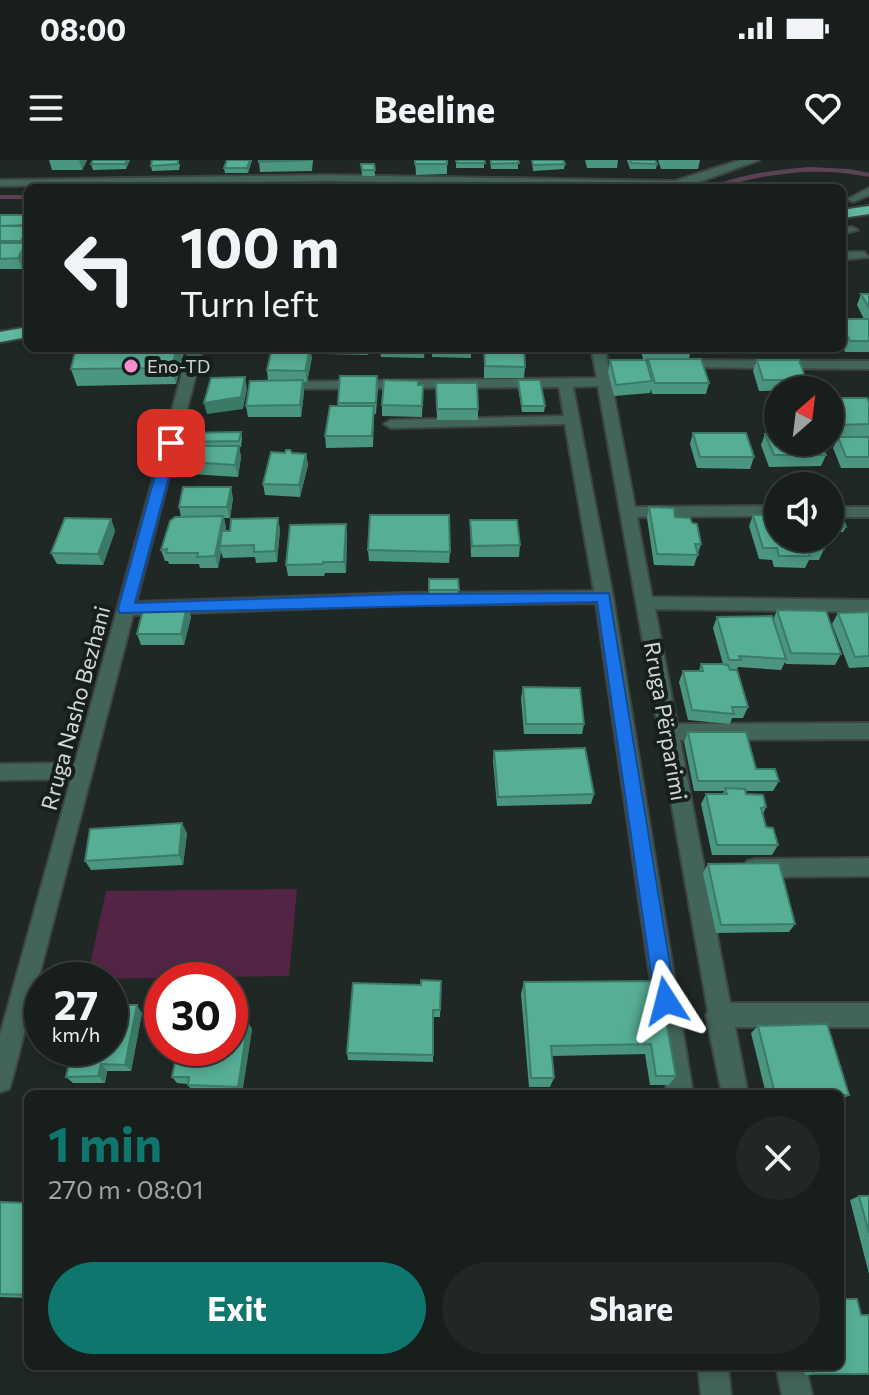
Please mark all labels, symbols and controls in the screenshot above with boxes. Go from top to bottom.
text: 08:00 [40,10,126,47]
icon: menu [24,86,68,130]
text: Beeline [374,86,495,130]
icon: heart [801,86,845,130]
text: 100 m [180,211,339,280]
icon: left [48,216,152,320]
text: Turn left [180,280,319,324]
place label: Eno-TD [147,355,210,377]
marker: Eno-TD [122,357,140,375]
north arrow [764,376,844,456]
map controls [764,376,844,552]
pin [137,409,205,477]
icon: arrive [149,421,193,465]
button: sound [764,472,844,552]
street label: Rruga Nasho Bezhani [35,603,115,813]
street label: Rruga Përparimi [639,639,693,803]
position arrow [624,959,708,1043]
speed limit sign: 30 [144,962,248,1066]
text: 27 [54,979,98,1028]
text: km/h [52,1022,100,1046]
text: 1 min [48,1113,162,1172]
button: close [736,1116,820,1200]
text: 270 m · 08:01 [48,1173,204,1204]
button: Exit [48,1262,426,1354]
button: Share [442,1262,820,1354]

